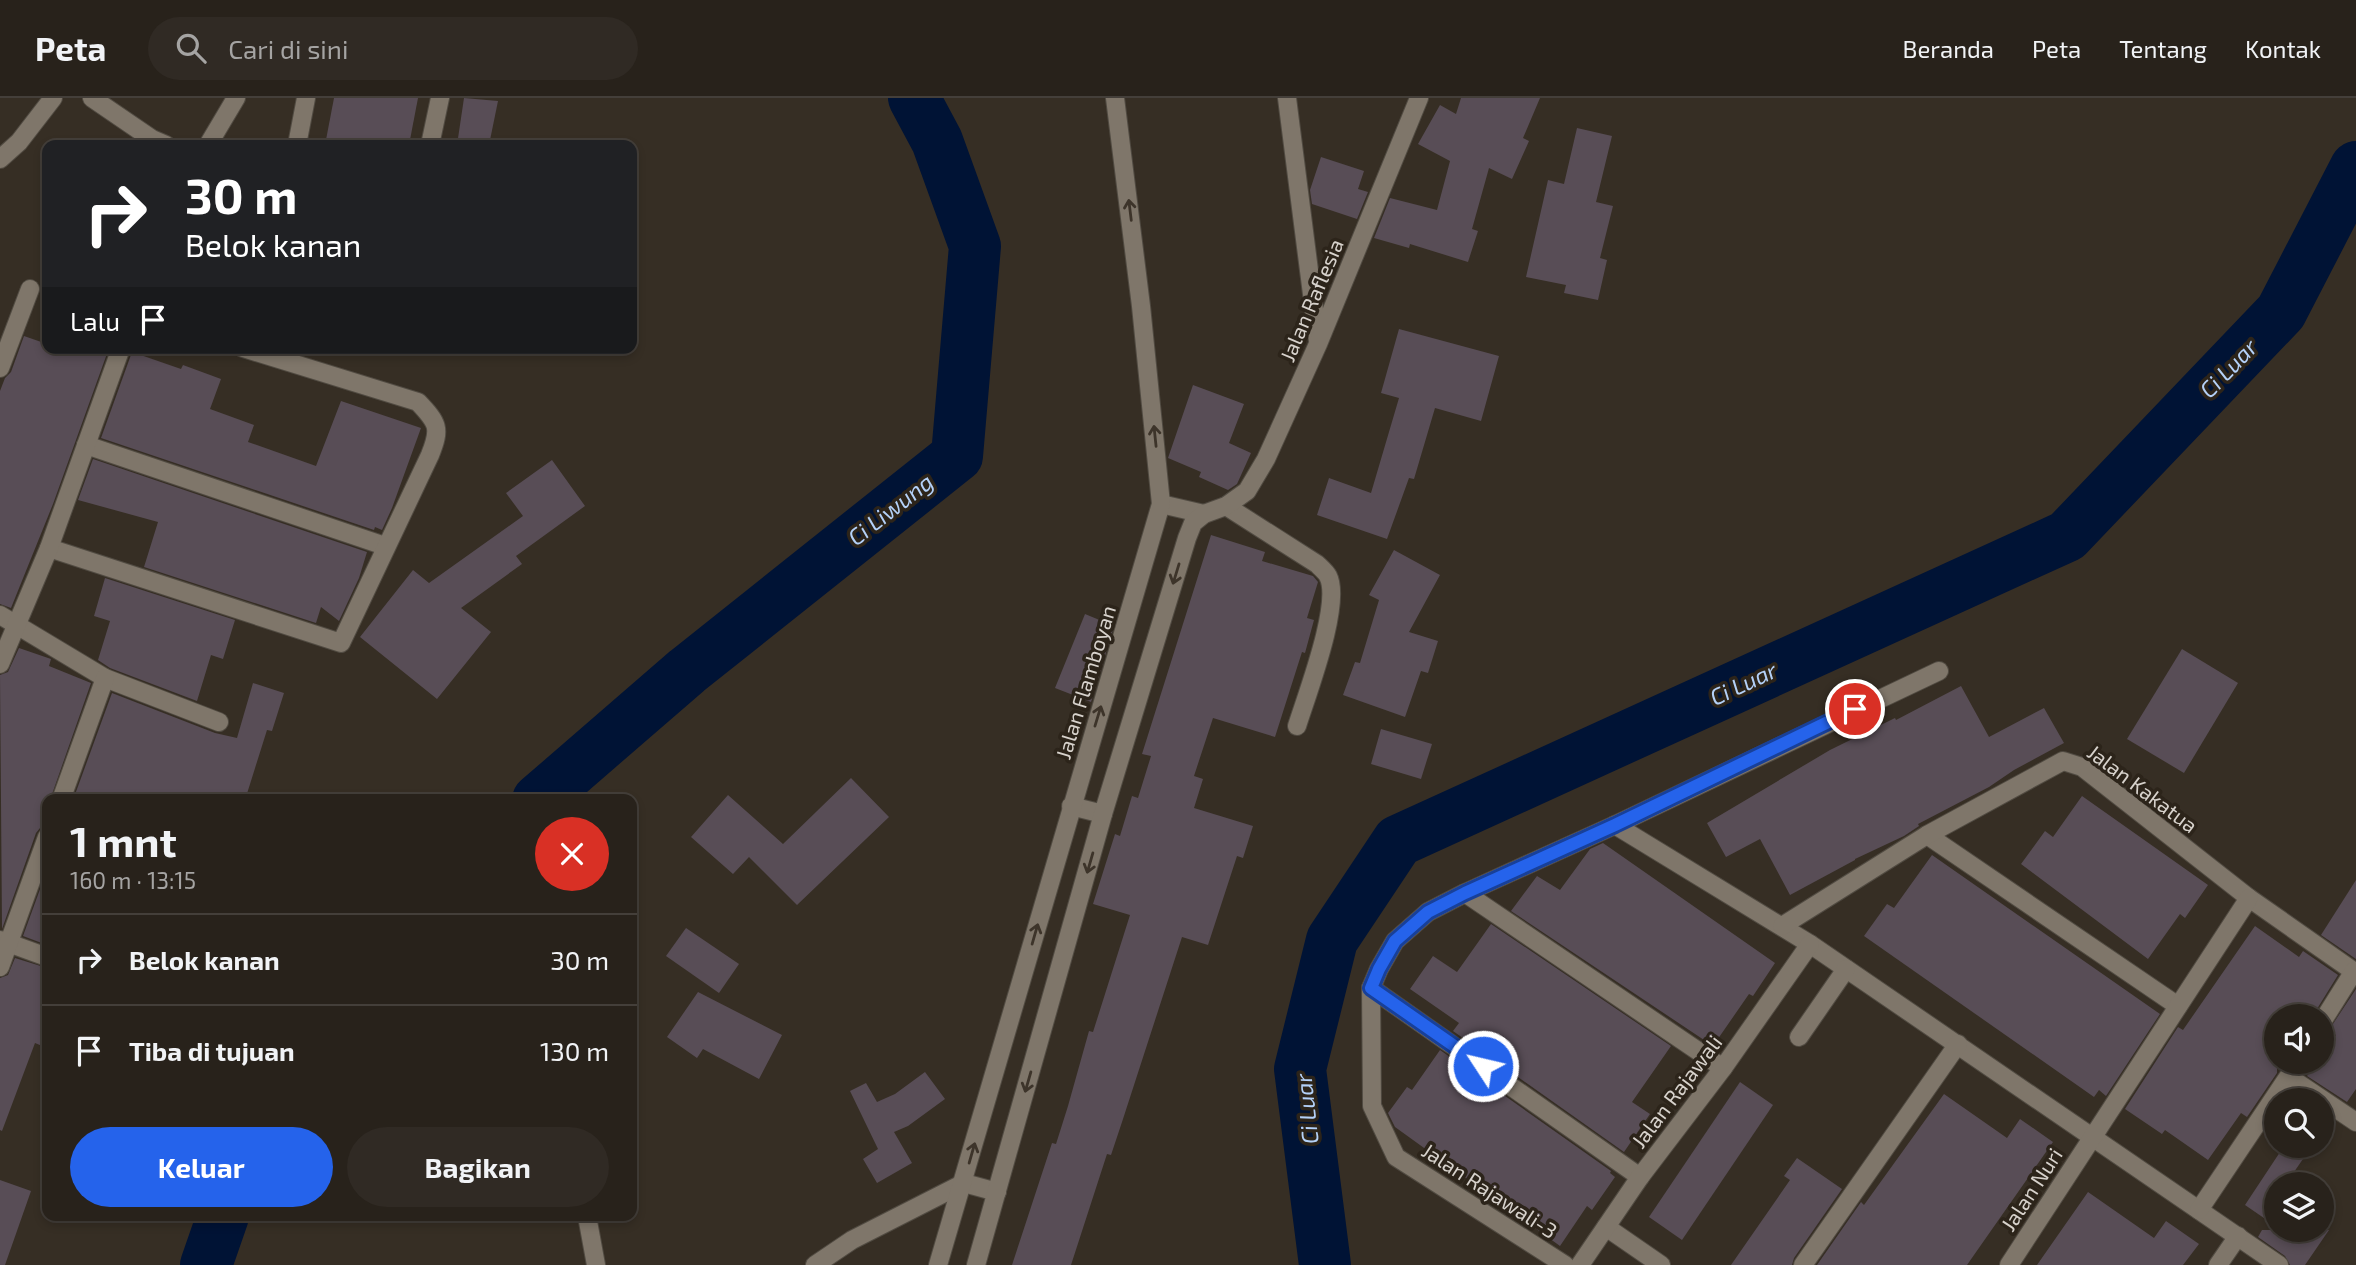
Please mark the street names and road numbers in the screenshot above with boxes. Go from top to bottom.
street label: Jalan Raflesia [1274,235,1348,365]
street label: Jalan Flamboyan [1050,602,1120,762]
street label: Jalan Kakatua [2083,739,2203,837]
street label: Jalan Rajawali [1625,1030,1727,1153]
street label: Jalan Rajawali-3 [1417,1137,1562,1244]
street label: Jalan Nuri [1995,1143,2067,1235]

